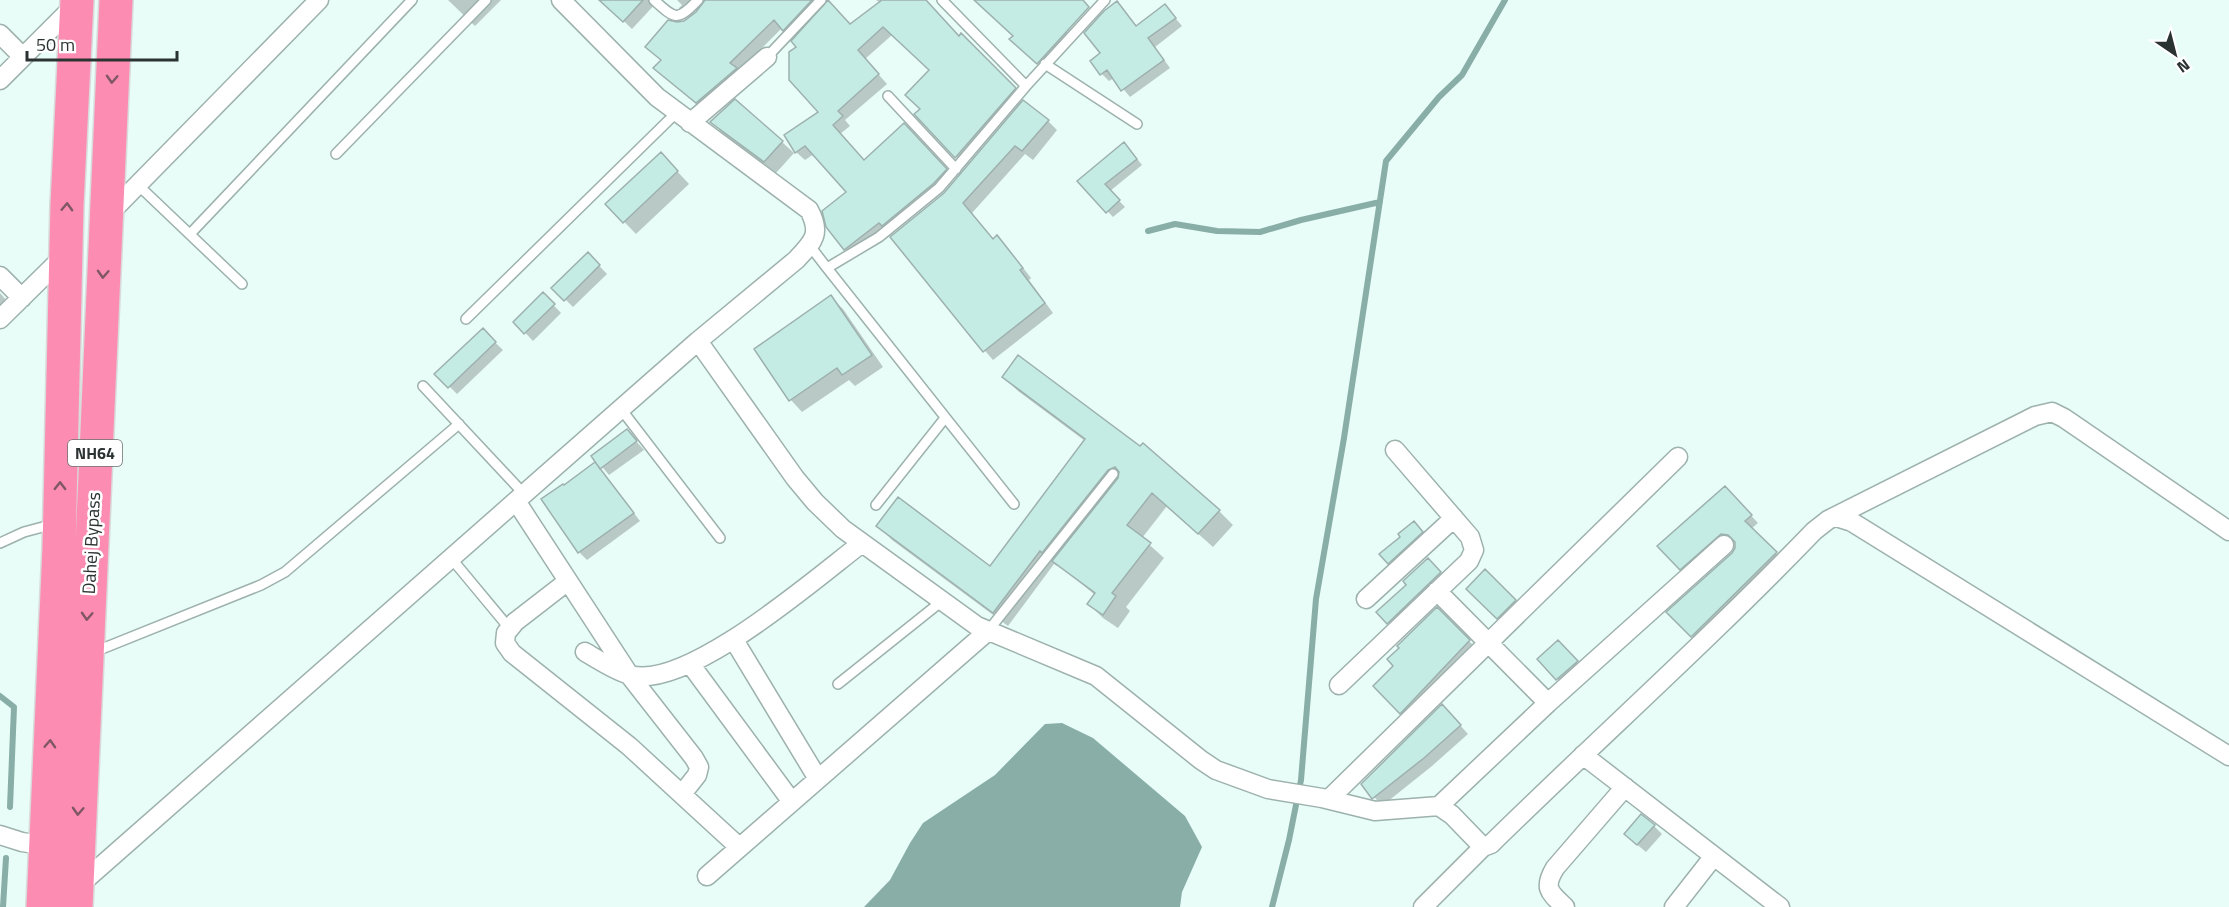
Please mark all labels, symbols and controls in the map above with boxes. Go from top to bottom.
scale bar [27,24,177,62]
north arrow [2145,24,2205,84]
text: 50 m [36,31,75,58]
text: N [2172,53,2195,79]
one-way arrow [106,75,119,84]
one-way arrow [61,202,73,211]
one-way arrow [97,270,110,279]
road number: NH64 [68,440,122,466]
one-way arrow [54,481,66,490]
street label: Dahej Bypass [75,491,107,595]
one-way arrow [81,611,94,620]
one-way arrow [44,739,57,748]
one-way arrow [72,806,85,815]

